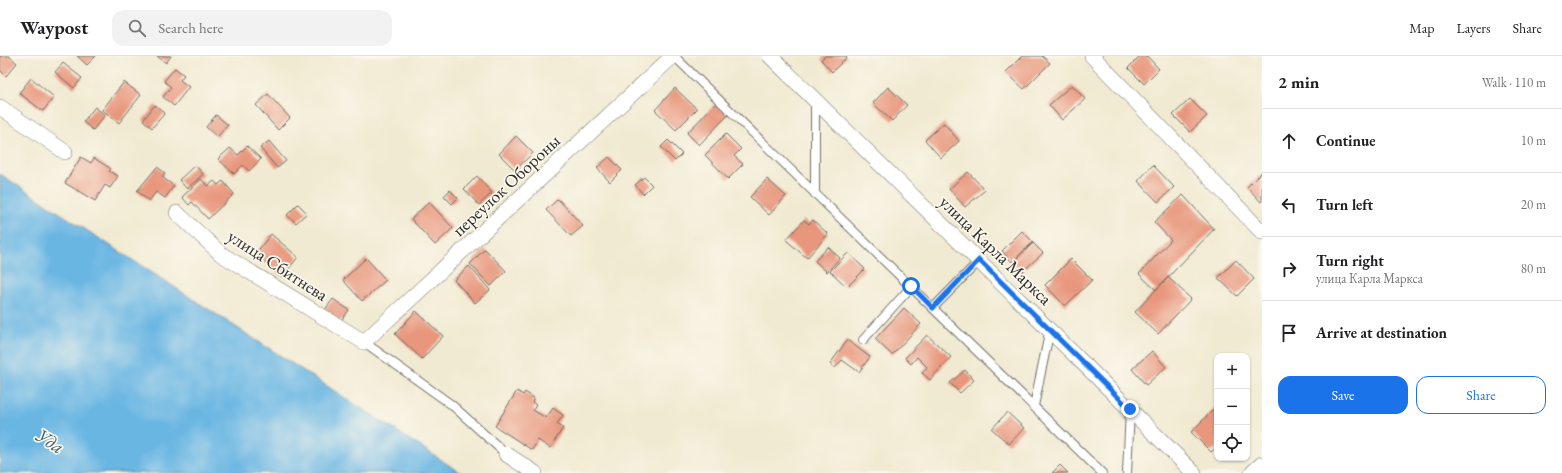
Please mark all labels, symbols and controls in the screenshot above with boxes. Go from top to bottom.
search box [112,10,392,46]
text: Waypost [20,15,88,40]
icon: search [126,17,148,39]
text: Search here [158,18,223,37]
text: Map [1409,19,1434,37]
text: Layers [1456,19,1491,37]
text: Share [1513,19,1542,37]
text: 2 min [1278,71,1319,93]
text: Walk · 110 m [1482,74,1546,91]
street label: переулок Обороны [447,129,565,241]
icon: ahead [1278,130,1300,152]
text: Continue [1316,131,1376,150]
text: 10 m [1521,132,1546,149]
street label: улица Карла Маркса [935,190,1058,310]
icon: left [1278,194,1300,216]
text: Turn left [1316,195,1373,214]
text: 20 m [1521,196,1546,213]
street label: улица Сбитнева [223,224,333,306]
text: Turn right [1316,251,1384,270]
icon: right [1278,258,1300,280]
text: 80 m [1521,260,1546,277]
text: улица Карла Маркса [1316,270,1423,287]
route start [902,277,920,295]
icon: arrive [1278,322,1300,344]
text: Arrive at destination [1316,323,1447,342]
map controls [1214,353,1250,461]
button: + [1214,353,1250,389]
button: Save [1278,376,1408,414]
button: Share [1416,376,1546,414]
button: − [1214,389,1250,425]
route end [1121,400,1139,418]
water label: Уда [31,423,69,459]
button: locate [1214,425,1250,461]

